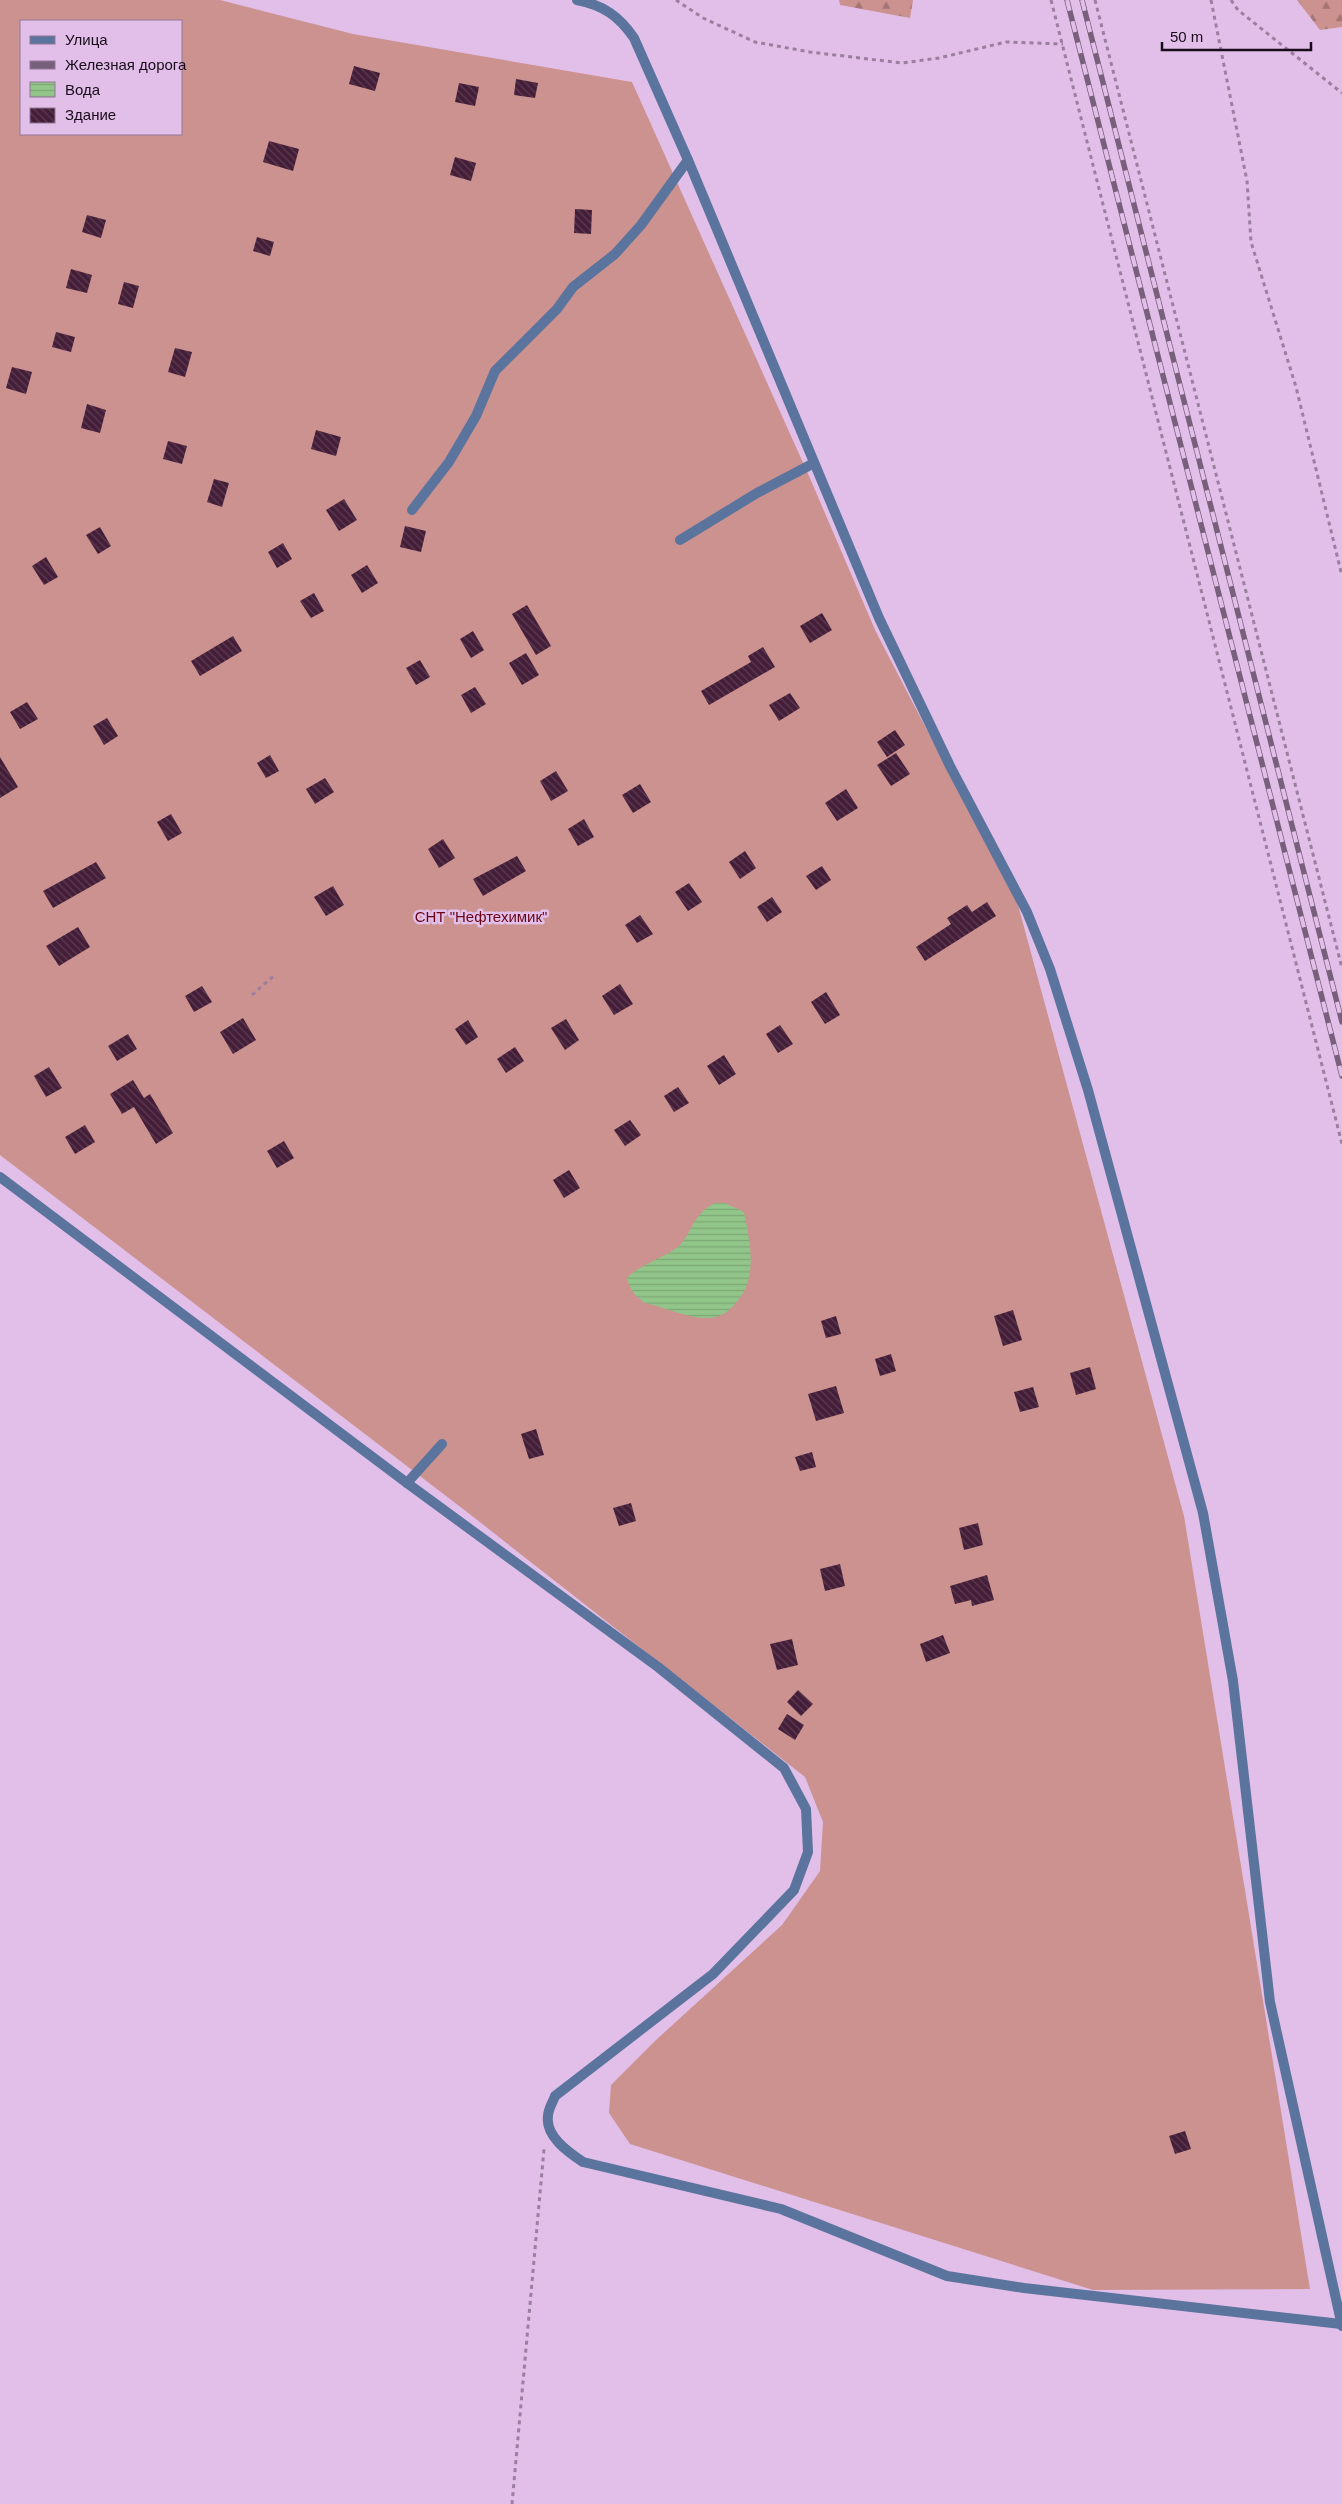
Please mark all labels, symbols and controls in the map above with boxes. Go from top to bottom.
legend [20,20,182,135]
scale bar [1162,20,1311,52]
text: 50 m [1170,28,1203,45]
text: Улица [65,31,108,48]
text: Железная дорога [65,56,187,73]
text: Вода [65,81,101,98]
text: Здание [65,106,116,123]
park label: СНТ "Нефтехимик" [415,908,547,925]

